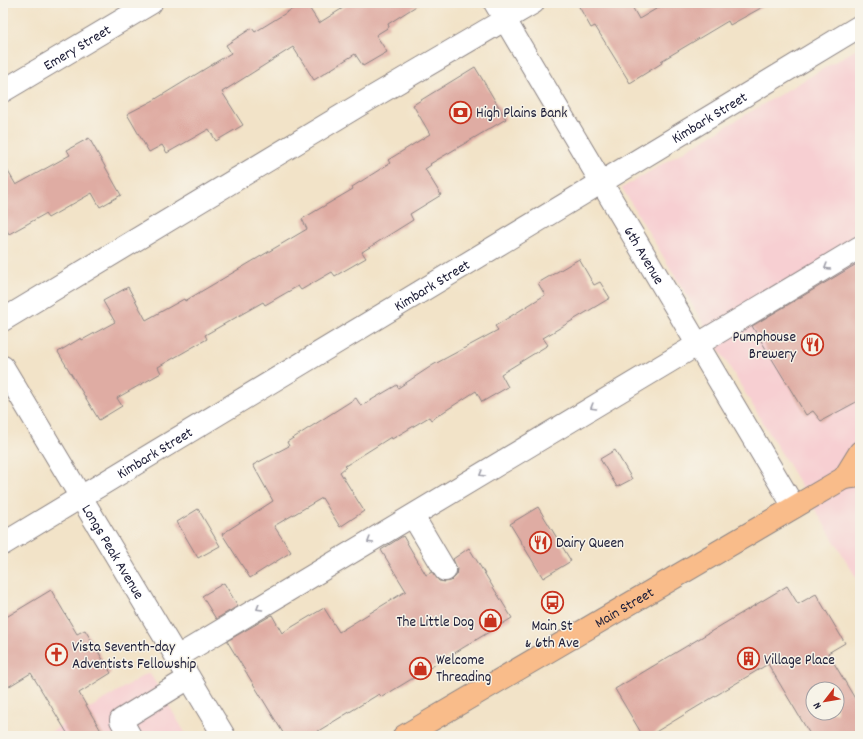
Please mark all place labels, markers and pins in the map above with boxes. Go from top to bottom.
bank icon: High Plains Bank [447,99,473,125]
place label: High Plains Bank [476,103,567,125]
place label: Pumphouse Brewery [733,327,797,366]
restaurant icon: Pumphouse Brewery [799,332,825,358]
restaurant icon: Dairy Queen [527,529,553,555]
place label: Dairy Queen [556,533,624,555]
bus stop icon: Main St & 6th Ave [539,589,565,615]
shop icon: The Little Dog [477,608,503,634]
place label: The Little Dog [397,612,474,634]
place label: Main St & 6th Ave [525,616,580,655]
place label: Vista Seventh-day Adventists Fellowship [72,637,197,676]
church icon: Vista Seventh-day Adventists Fellowship [44,642,70,668]
building icon: Village Place [736,646,762,672]
place label: Welcome Threading [436,650,491,689]
place label: Village Place [764,650,835,672]
shop icon: Welcome Threading [407,655,433,681]

